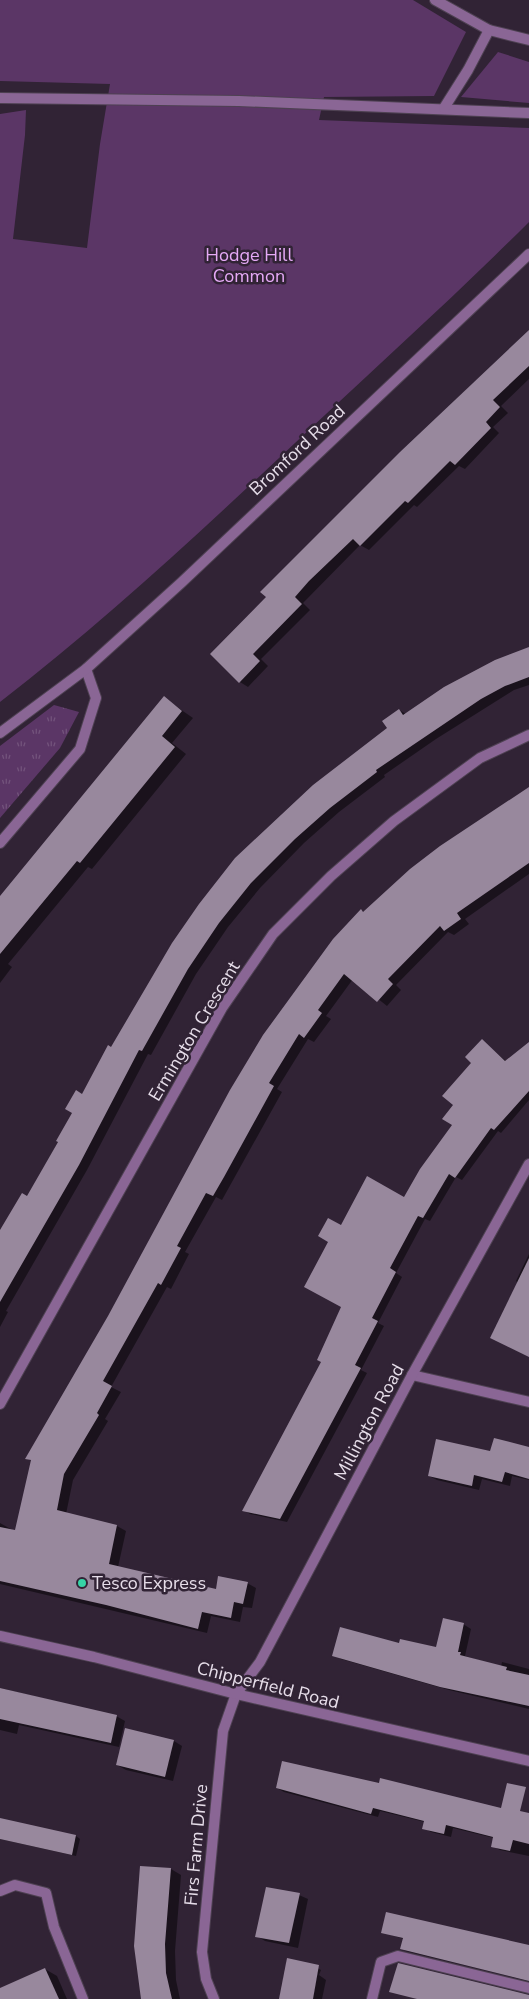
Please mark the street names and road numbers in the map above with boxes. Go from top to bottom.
street label: Bromford Road [244,399,350,501]
street label: Ermington Crescent [143,956,246,1105]
street label: Millington Road [328,1360,410,1484]
street label: Chipperfield Road [194,1656,342,1714]
street label: Firs Farm Drive [179,1783,213,1907]

